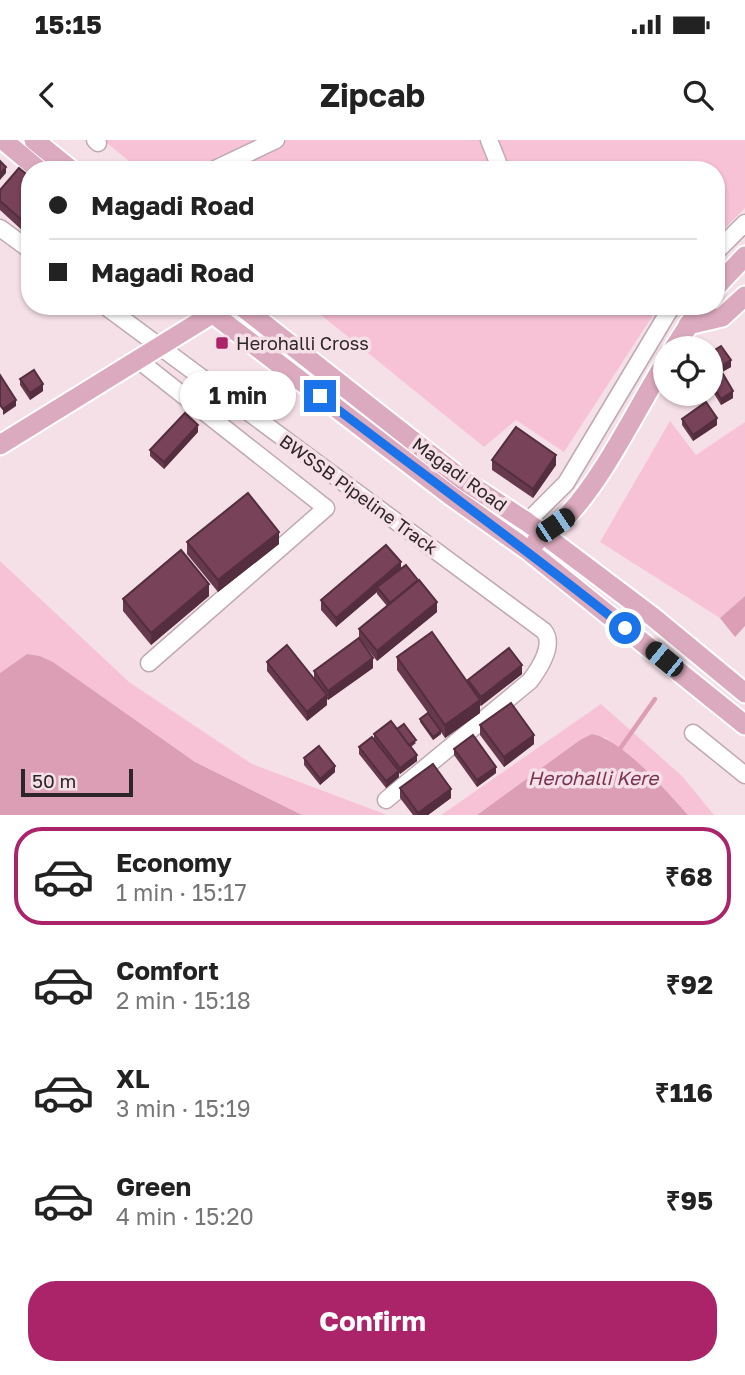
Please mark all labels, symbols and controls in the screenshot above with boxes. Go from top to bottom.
text: 15:15 [35,9,102,40]
icon: back [28,76,66,114]
text: Zipcab [320,76,425,114]
icon: search [679,76,717,114]
text: Magadi Road [91,190,254,221]
text: Magadi Road [91,257,254,288]
place label: Herohalli Cross [236,332,369,354]
marker: Herohalli Cross [214,335,230,351]
map controls [653,336,723,406]
button: locate [653,336,723,406]
callout: 1 min [180,372,296,420]
route end [304,380,336,412]
text: 1 min [209,381,267,409]
street label: BWSSB Pipeline Track [276,429,442,559]
street label: Magadi Road [408,432,512,516]
car [532,505,579,545]
route start [609,612,641,644]
car [642,638,687,680]
scale bar [21,766,133,798]
water label: Herohalli Kere [528,766,660,789]
text: 50 m [32,769,76,792]
icon: car [32,845,95,908]
text: Economy [116,847,232,878]
text: ₹68 [665,861,713,892]
text: 1 min · 15:17 [116,878,247,906]
icon: car [32,953,95,1016]
text: Comfort [116,955,219,986]
text: ₹92 [666,969,713,1000]
text: 2 min · 15:18 [116,986,251,1014]
icon: car [32,1061,95,1124]
text: XL [116,1063,150,1094]
text: ₹116 [655,1077,713,1108]
text: 3 min · 15:19 [116,1094,251,1122]
icon: car [32,1169,95,1232]
text: Green [116,1171,191,1202]
text: ₹95 [666,1185,713,1216]
text: 4 min · 15:20 [116,1202,254,1230]
button: Confirm [28,1281,717,1361]

